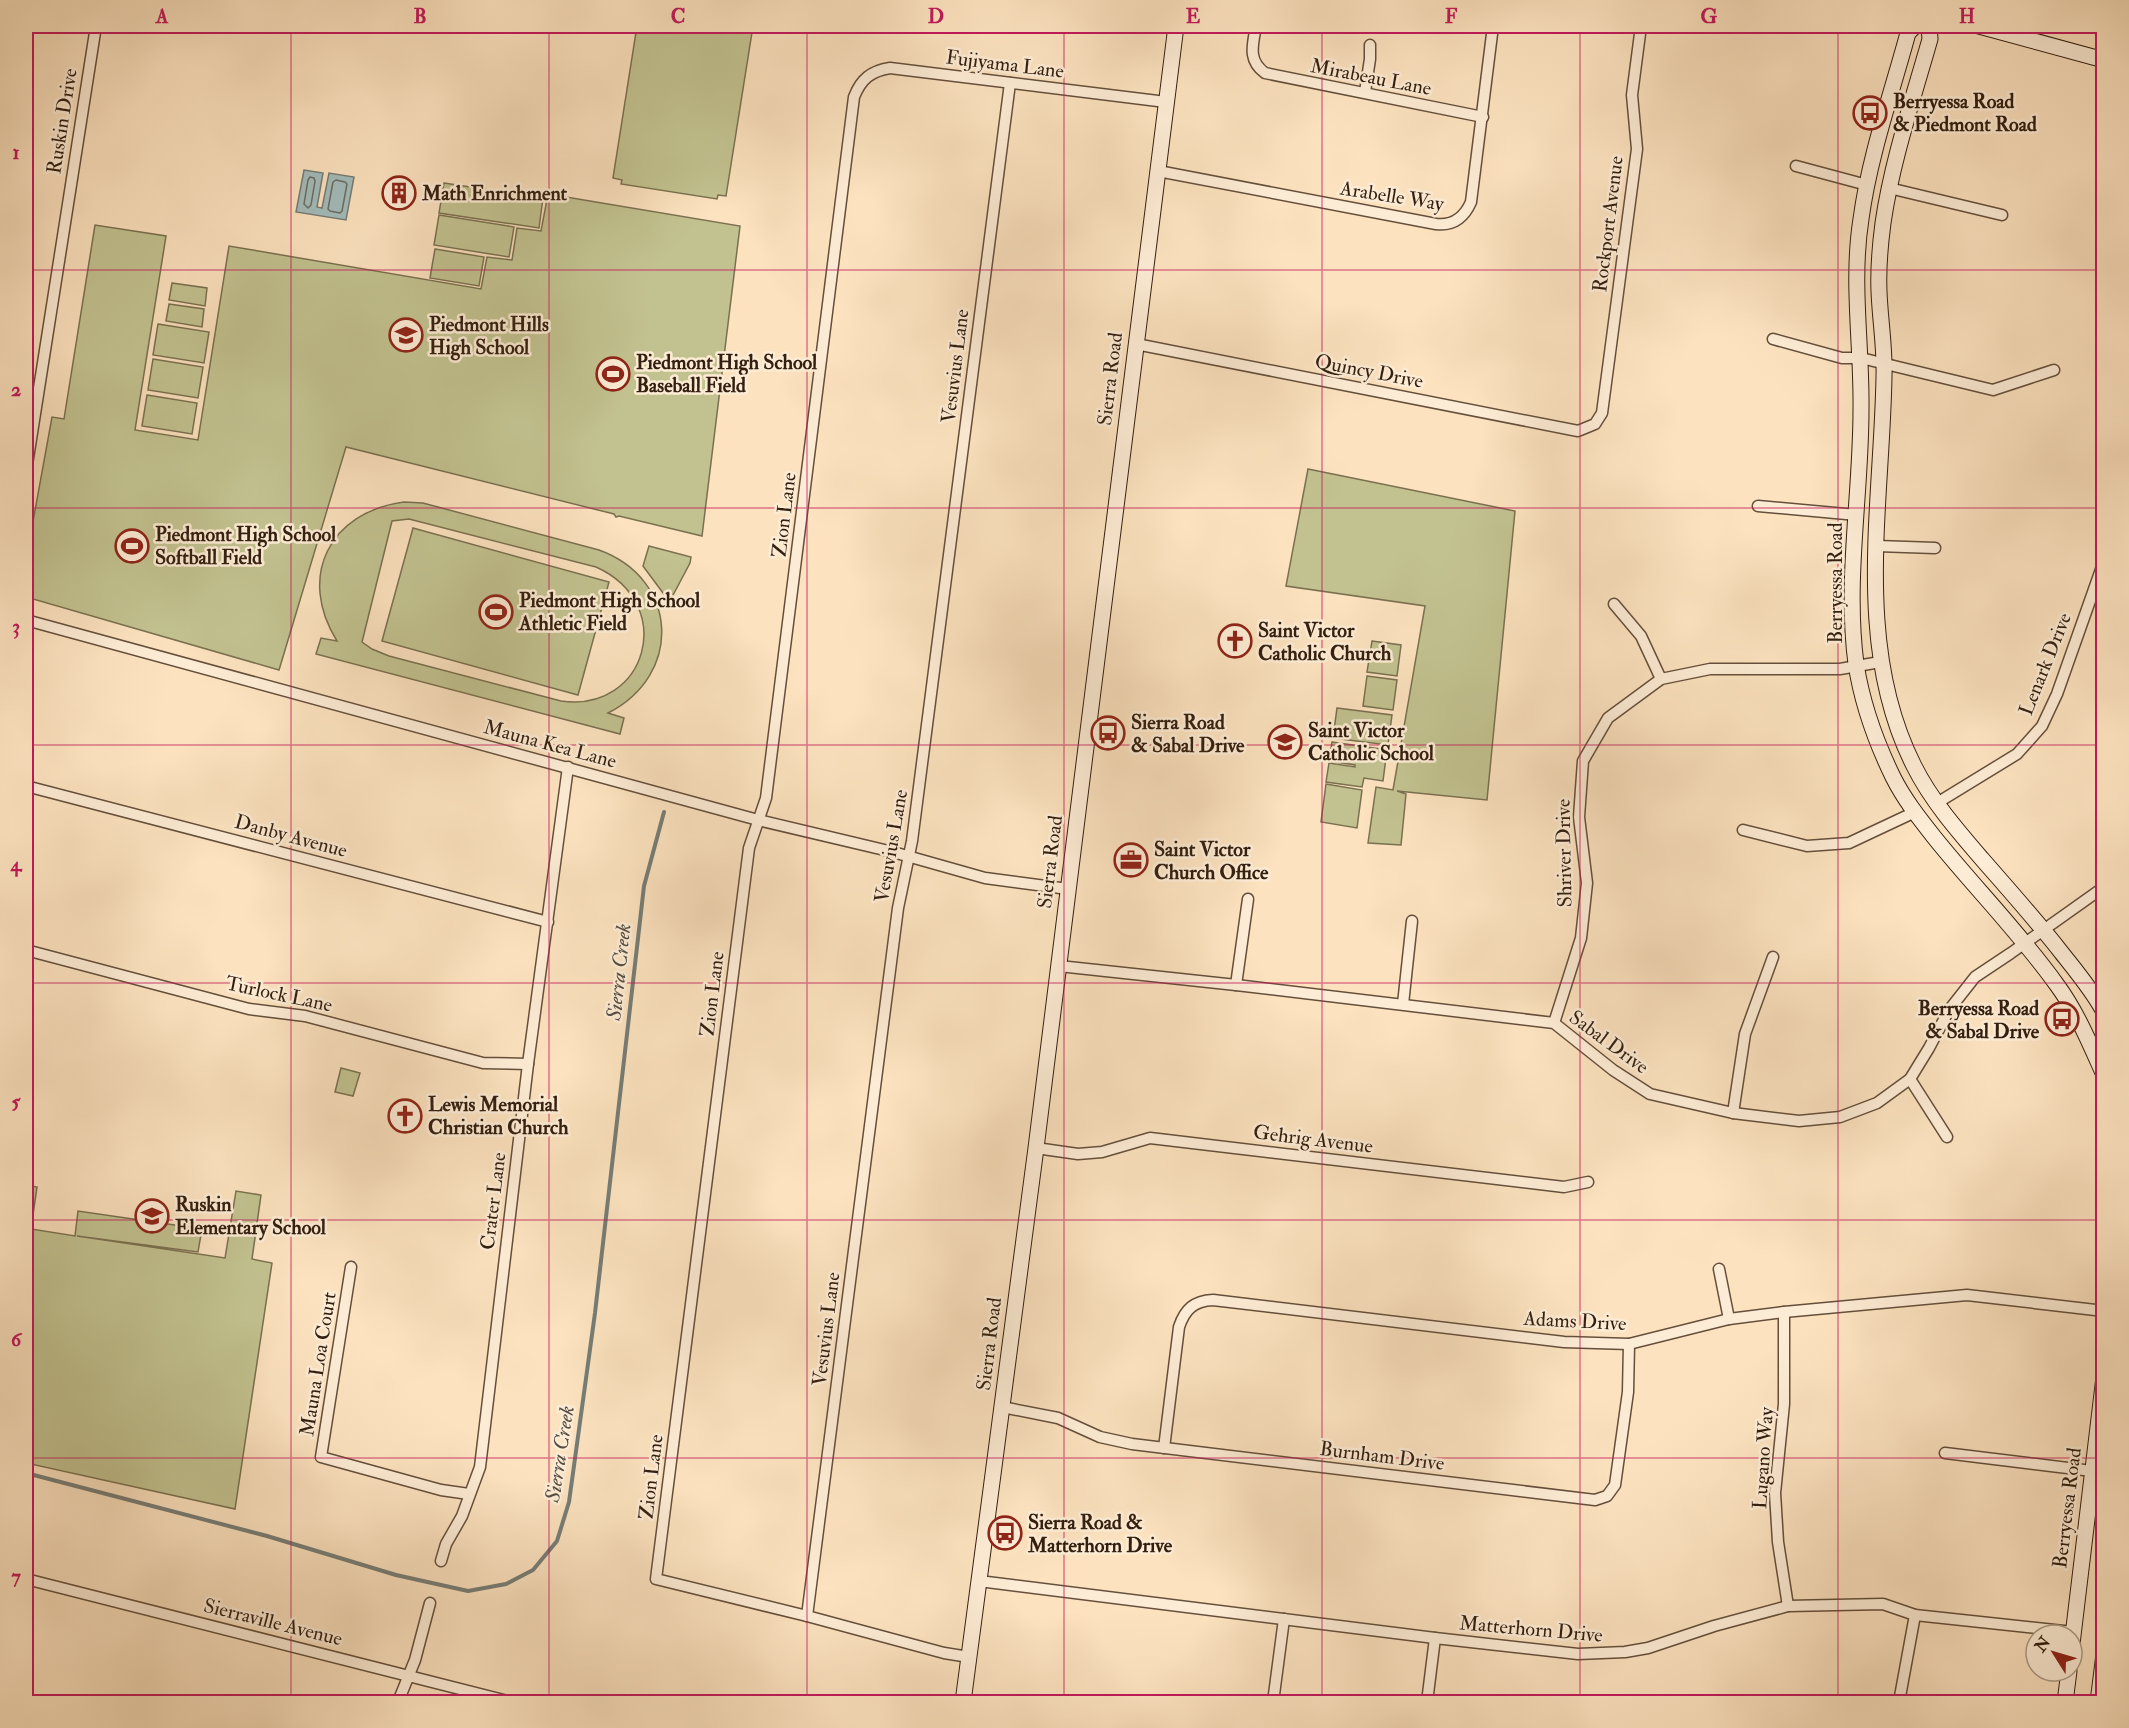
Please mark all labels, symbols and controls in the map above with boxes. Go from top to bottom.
text: A [155,4,169,29]
text: B [413,4,427,29]
text: C [671,4,685,29]
text: D [928,4,944,29]
text: E [1186,4,1201,29]
text: F [1445,4,1458,29]
text: G [1701,4,1718,29]
text: H [1959,4,1975,29]
street label: Fujiyama Lane [945,44,1065,84]
street label: Mirabeau Lane [1308,53,1434,101]
street label: Ruskin Drive [41,66,83,176]
place label: Berryessa Road & Piedmont Road [1893,89,2037,137]
bus stop icon: Berryessa Road & Piedmont Road [1852,95,1888,131]
text: 1 [12,140,20,165]
street label: Rockport Avenue [1587,154,1630,294]
building icon: Math Enrichment [381,175,417,211]
street label: Arabelle Way [1337,175,1447,217]
place label: Math Enrichment [421,181,568,206]
street label: Vesuvius Lane [936,308,974,424]
place label: Piedmont Hills High School [429,312,549,361]
school or university icon: Piedmont Hills High School [388,317,424,353]
street label: Sierra Road [1092,331,1128,427]
street label: Quincy Drive [1313,348,1425,394]
place label: Piedmont High School Baseball Field [636,350,818,398]
sports icon: Piedmont High School Baseball Field [595,356,631,392]
text: 2 [11,377,21,402]
street label: Zion Lane [766,471,802,559]
place label: Piedmont High School Softball Field [155,522,337,570]
street label: Berryessa Road [1823,522,1848,644]
sports icon: Piedmont High School Softball Field [114,528,150,564]
place label: Piedmont High School Athletic Field [518,588,701,636]
sports icon: Piedmont High School Athletic Field [478,594,514,630]
street label: Lenark Drive [2013,609,2077,719]
text: 3 [12,614,20,639]
place label: Saint Victor Catholic Church [1258,618,1392,666]
church icon: Saint Victor Catholic Church [1217,623,1253,659]
place label: Sierra Road & Sabal Drive [1131,710,1245,758]
street label: Mauna Kea Lane [481,714,619,774]
bus stop icon: Sierra Road & Sabal Drive [1090,715,1126,751]
place label: Saint Victor Catholic School [1308,718,1435,766]
school or university icon: Saint Victor Catholic School [1267,724,1303,760]
street label: Vesuvius Lane [869,787,913,905]
street label: Shriver Drive [1551,799,1577,907]
street label: Danby Avenue [232,809,350,863]
street label: Sierra Road [1032,814,1068,910]
place label: Saint Victor Church Office [1154,837,1269,885]
office icon: Saint Victor Church Office [1113,842,1149,878]
text: 4 [10,852,23,877]
water label: Sierra Creek [600,922,638,1023]
street label: Zion Lane [694,950,730,1038]
street label: Turlock Lane [223,971,335,1017]
place label: Berryessa Road & Sabal Drive [1918,996,2040,1044]
bus stop icon: Berryessa Road & Sabal Drive [2044,1001,2080,1037]
street label: Sabal Drive [1564,1005,1654,1079]
text: 5 [12,1089,22,1114]
place label: Lewis Memorial Christian Church [428,1092,569,1140]
church icon: Lewis Memorial Christian Church [387,1098,423,1134]
street label: Gehrig Avenue [1252,1119,1374,1159]
street label: Crater Lane [475,1151,511,1251]
place label: Ruskin Elementary School [175,1192,327,1241]
school or university icon: Ruskin Elementary School [134,1198,170,1234]
street label: Vesuvius Lane [807,1271,845,1387]
street label: Mauna Loa Court [294,1290,342,1438]
street label: Sierra Road [971,1296,1007,1392]
street label: Adams Drive [1522,1306,1627,1336]
text: 6 [11,1327,23,1352]
water label: Sierra Creek [539,1404,581,1505]
street label: Lugano Way [1747,1405,1779,1510]
street label: Zion Lane [633,1433,669,1521]
street label: Burnham Drive [1318,1436,1446,1476]
street label: Berryessa Road [2047,1446,2087,1570]
place label: Sierra Road & Matterhorn Drive [1027,1510,1173,1558]
bus stop icon: Sierra Road & Matterhorn Drive [987,1515,1023,1551]
text: 7 [11,1564,21,1589]
street label: Sierraville Avenue [201,1593,345,1651]
street label: Matterhorn Drive [1458,1610,1604,1648]
north arrow [2024,1623,2084,1683]
text: N [2030,1632,2056,1657]

